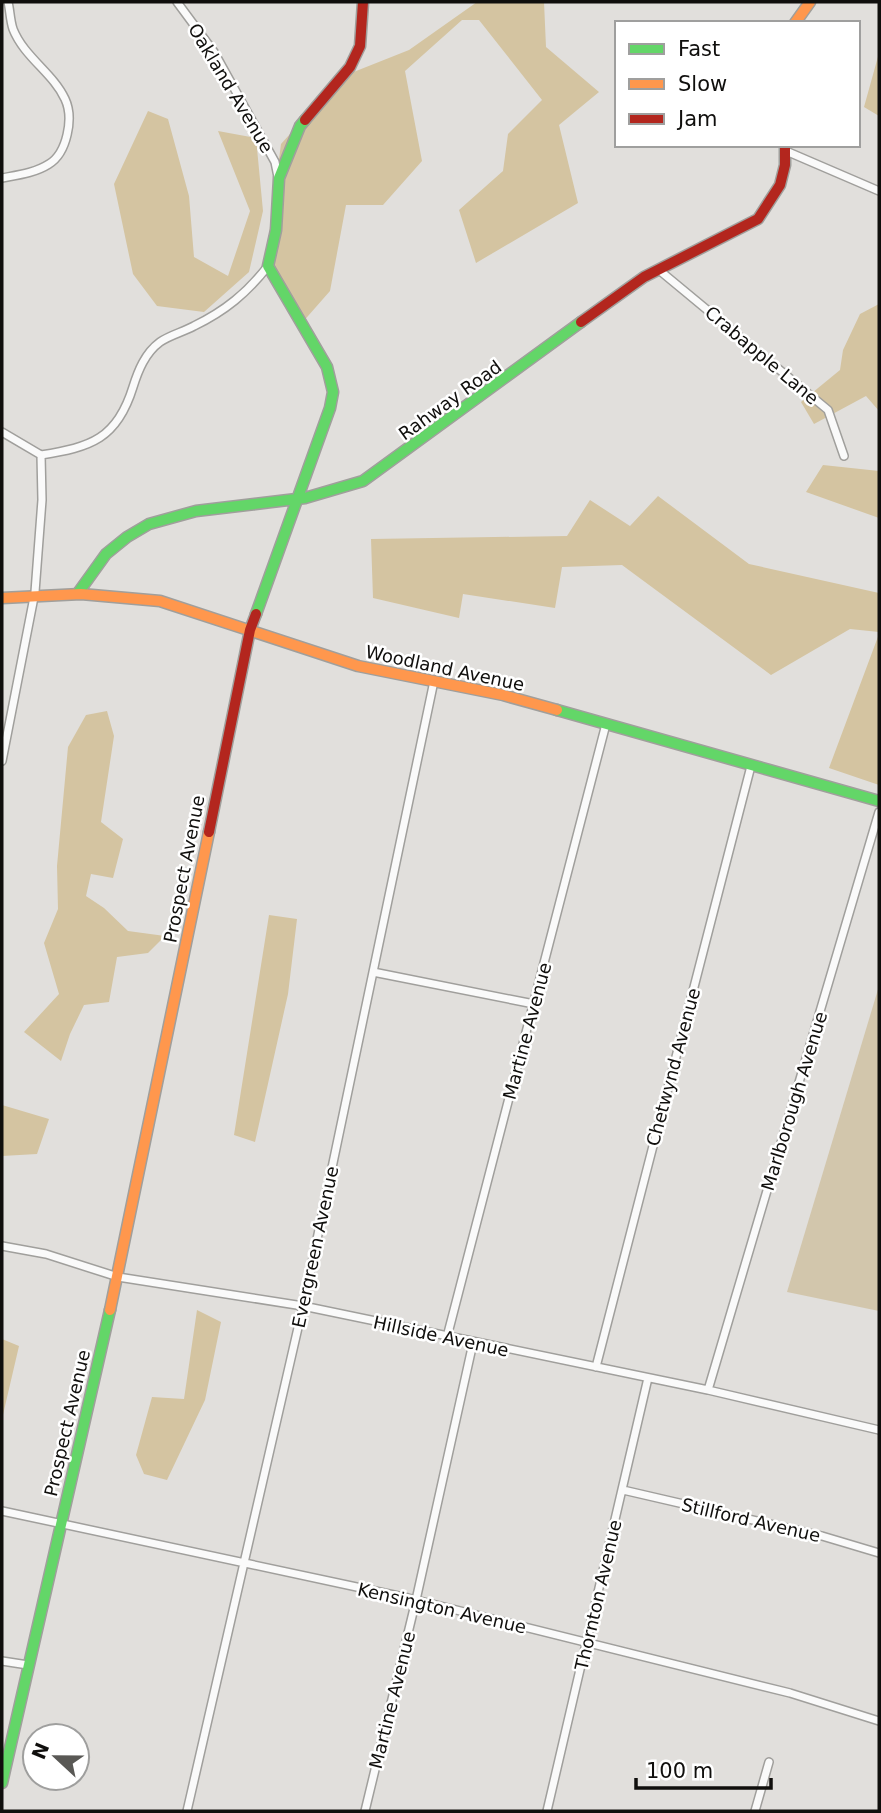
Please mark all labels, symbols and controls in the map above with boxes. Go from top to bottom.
street label: Oakland Avenue [184,20,278,156]
legend [615,21,860,147]
text: Fast [678,37,720,61]
text: Slow [678,72,727,96]
text: Jam [676,107,718,131]
street label: Crabapple Lane [701,301,823,409]
street label: Rahway Road [395,356,505,444]
street label: Woodland Avenue [364,641,526,695]
street label: Prospect Avenue [159,793,209,945]
street label: Martine Avenue [499,960,555,1102]
street label: Chetwynd Avenue [642,986,704,1148]
street label: Marlborough Avenue [757,1009,831,1193]
street label: Evergreen Avenue [288,1164,342,1330]
street label: Hillside Avenue [371,1311,511,1361]
street label: Prospect Avenue [40,1348,94,1498]
street label: Stillford Avenue [679,1494,823,1546]
street label: Thornton Avenue [570,1518,626,1673]
street label: Kensington Avenue [356,1578,528,1638]
street label: Martine Avenue [365,1629,419,1771]
north arrow [21,1722,91,1792]
text: N [27,1739,53,1762]
scale bar [636,1746,771,1790]
text: 100 m [646,1759,713,1783]

